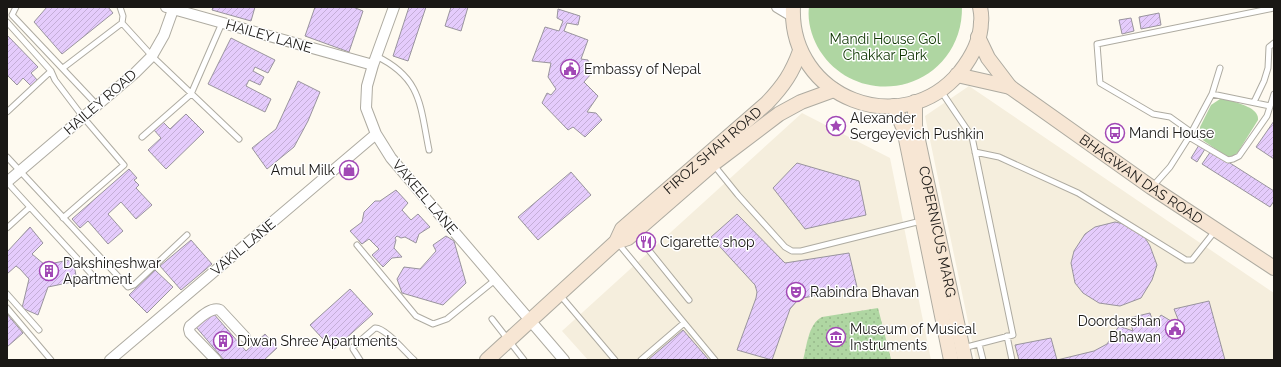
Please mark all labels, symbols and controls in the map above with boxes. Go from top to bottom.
street label: HAILEY LANE [224,16,314,56]
park label: Mandi House Gol Chakkar Park [830,31,941,63]
public building icon: Embassy of Nepal [559,58,581,80]
place label: Embassy of Nepal [584,61,701,77]
street label: HAILEY ROAD [60,66,140,138]
street label: FIROZ SHAH ROAD [660,103,765,197]
place label: Alexander Sergeyevich Pushkin [850,110,984,142]
place icon: Alexander Sergeyevich Pushkin [825,115,847,137]
bus stop icon: Mandi House [1104,122,1126,144]
place label: Mandi House [1129,125,1214,141]
street label: BHAGWAN DAS ROAD [1077,131,1206,227]
street label: VAKEEL LANE [389,156,461,238]
shop icon: Amul Milk [338,159,360,181]
place label: Amul Milk [271,162,336,178]
street label: COPERNICUS MARG [916,164,959,299]
street label: VAKIL LANE [208,216,278,278]
restaurant icon: Cigarette shop [635,231,657,253]
place label: Cigarette shop [660,234,755,250]
place label: Dakshineshwar Apartment [63,255,161,287]
building icon: Dakshineshwar Apartment [38,260,60,282]
theatre icon: Rabindra Bhavan [785,281,807,303]
place label: Rabindra Bhavan [810,284,919,300]
place label: Doordarshan Bhawan [1078,313,1161,345]
public building icon: Doordarshan Bhawan [1164,318,1186,340]
place label: Museum of Musical Instruments [850,321,976,353]
museum icon: Museum of Musical Instruments [825,326,847,348]
building icon: Diwan Shree Apartments [212,330,234,352]
place label: Diwan Shree Apartments [237,333,398,349]

